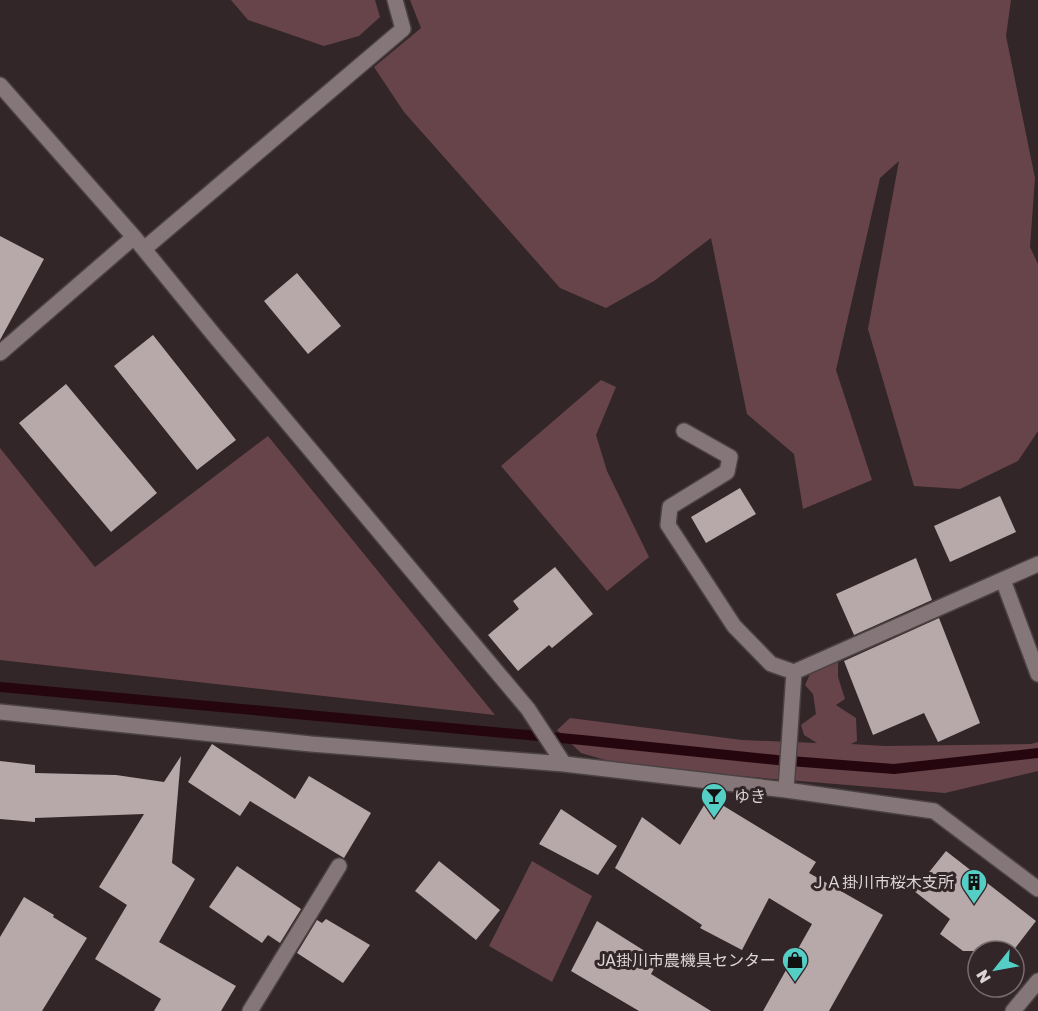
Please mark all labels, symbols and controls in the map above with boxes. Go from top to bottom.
bar icon: ゆき [699,781,729,819]
place label: ゆき [734,786,766,806]
building icon: ＪＡ掛川市桜木支所 [959,867,989,905]
place label: ＪＡ掛川市桜木支所 [810,872,954,892]
north arrow [966,939,1026,999]
shop icon: JA掛川市農機具センター [780,945,810,983]
place label: JA掛川市農機具センター [597,950,776,970]
text: N [971,966,995,987]

